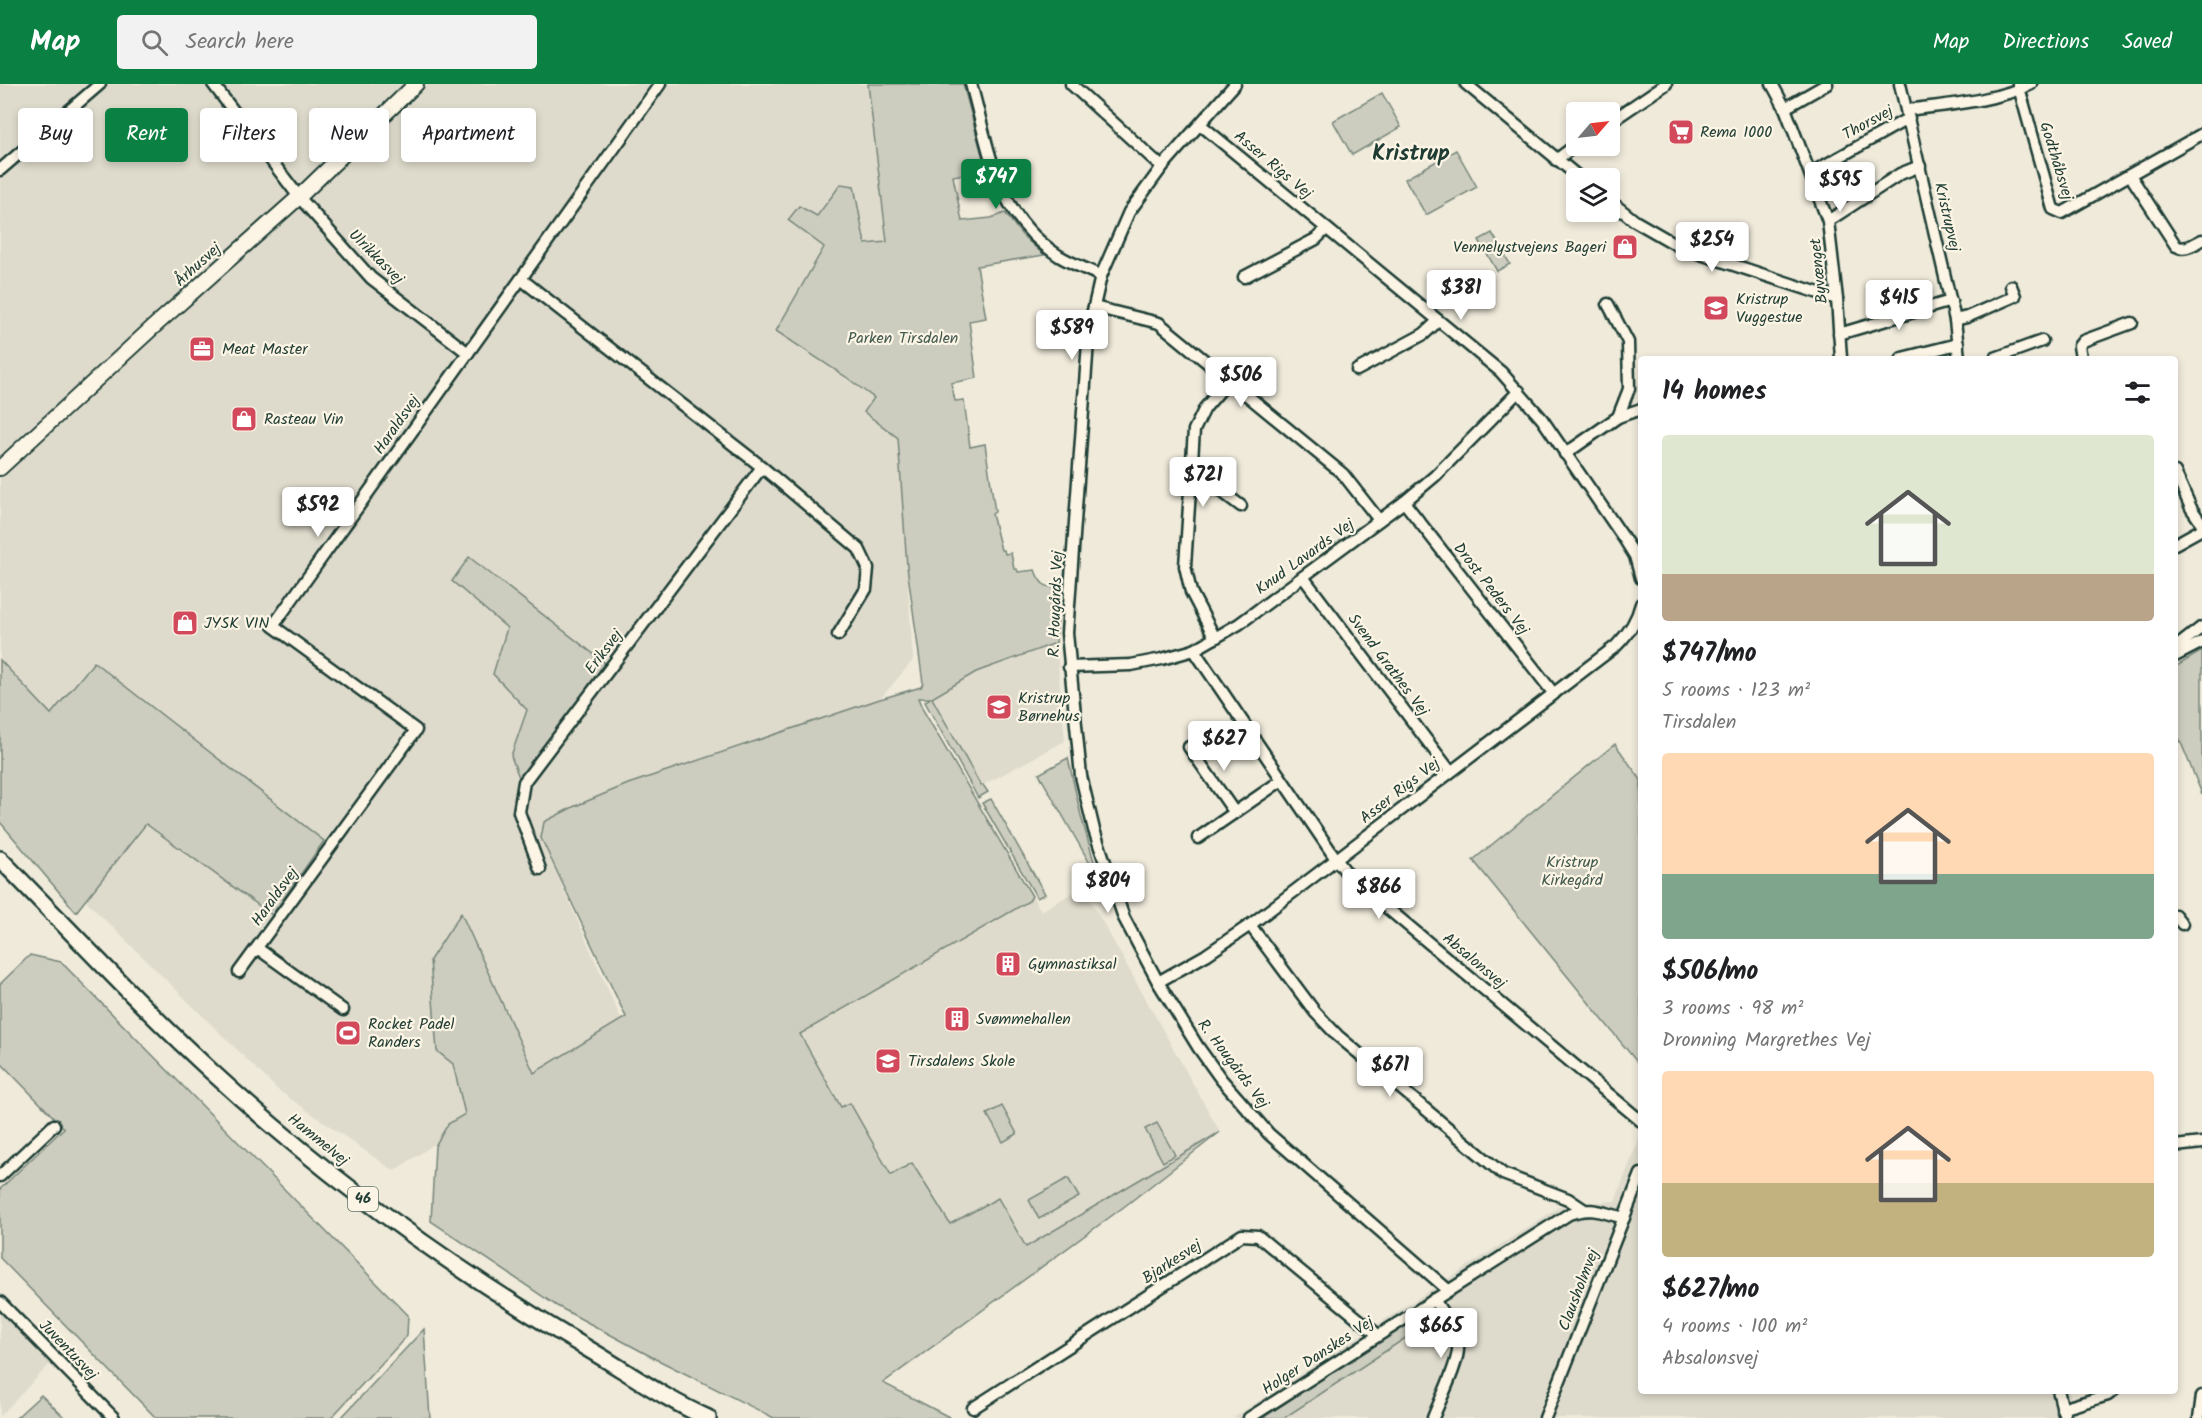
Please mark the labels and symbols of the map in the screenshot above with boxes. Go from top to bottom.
street label: Thorsvej [1838,98,1899,147]
north arrow [1566,102,1620,156]
supermarket icon: Rema 1000 [1666,117,1696,147]
street label: Godthåbsvej [2032,119,2080,204]
place label: Rema 1000 [1700,120,1772,145]
street label: Asser Rigs Vej [1228,125,1319,206]
district label: Kristrup [1372,137,1450,172]
pin: $747 [960,159,1032,210]
pin: $595 [1804,162,1876,213]
street label: Kristrupvej [1927,180,1967,255]
pin: $254 [1676,222,1748,273]
street label: Ulrikkasvej [342,223,410,291]
shop icon: Vennelystvejens Bageri [1610,232,1640,262]
place label: Vennelystvejens Bageri [1453,235,1607,260]
street label: Århusvej [169,236,228,293]
street label: Byvænget [1803,236,1835,305]
pin: $381 [1425,270,1497,321]
pin: $415 [1863,280,1935,331]
place label: Kristrup Vuggestue [1736,287,1803,330]
school or university icon: Kristrup Vuggestue [1701,293,1731,323]
pin: $589 [1036,310,1108,361]
park label: Parken Tirsdalen [848,326,958,351]
office icon: Meat Master [187,334,217,364]
place label: Meat Master [222,337,309,362]
pin: $506 [1205,357,1277,408]
street label: Haraldsvej [367,389,427,460]
shop icon: Rasteau Vin [229,404,259,434]
place label: Rasteau Vin [264,407,344,432]
pin: $721 [1167,457,1239,508]
pin: $592 [282,487,354,538]
street label: Knud Lavards Vej [1250,512,1360,601]
street label: Drost Peders Vej [1447,537,1536,641]
street label: R. Hougårds Vej [1042,549,1070,658]
shop icon: JYSK VIN [170,608,200,638]
street label: Svend Grathes Vej [1341,608,1436,722]
place label: JYSK VIN [204,611,270,636]
street label: Eriksvej [579,623,630,680]
place label: Kristrup Børnehus [1018,686,1080,729]
school or university icon: Kristrup Børnehus [984,692,1014,722]
pin: $627 [1188,721,1260,772]
street label: Asser Rigs Vej [1354,751,1446,830]
park label: Kristrup Kirkegård [1541,850,1604,893]
street label: Haraldsvej [245,861,306,932]
pin: $804 [1072,863,1144,914]
pin: $866 [1343,869,1415,920]
street label: Absalonsvej [1436,927,1512,996]
building icon: Gymnastiksal [993,949,1023,979]
place label: Gymnastiksal [1028,952,1117,977]
building icon: Svømmehallen [942,1004,972,1034]
place label: Svømmehallen [976,1007,1071,1032]
place label: Rocket Padel Randers [368,1012,454,1055]
street label: R. Hougårds Vej [1191,1014,1276,1115]
sports icon: Rocket Padel Randers [333,1018,363,1048]
school or university icon: Tirsdalens Skole [873,1046,903,1076]
pin: $671 [1354,1047,1426,1098]
place label: Tirsdalens Skole [908,1049,1015,1074]
street label: Hammelvej [282,1107,355,1173]
road number: 46 [348,1187,378,1211]
street label: Bjarkesvej [1137,1233,1208,1291]
street label: Clausholmvej [1552,1245,1606,1335]
pin: $665 [1405,1308,1477,1359]
street label: Holger Danskes Vej [1257,1310,1380,1402]
street label: Juventusvej [32,1314,104,1387]

